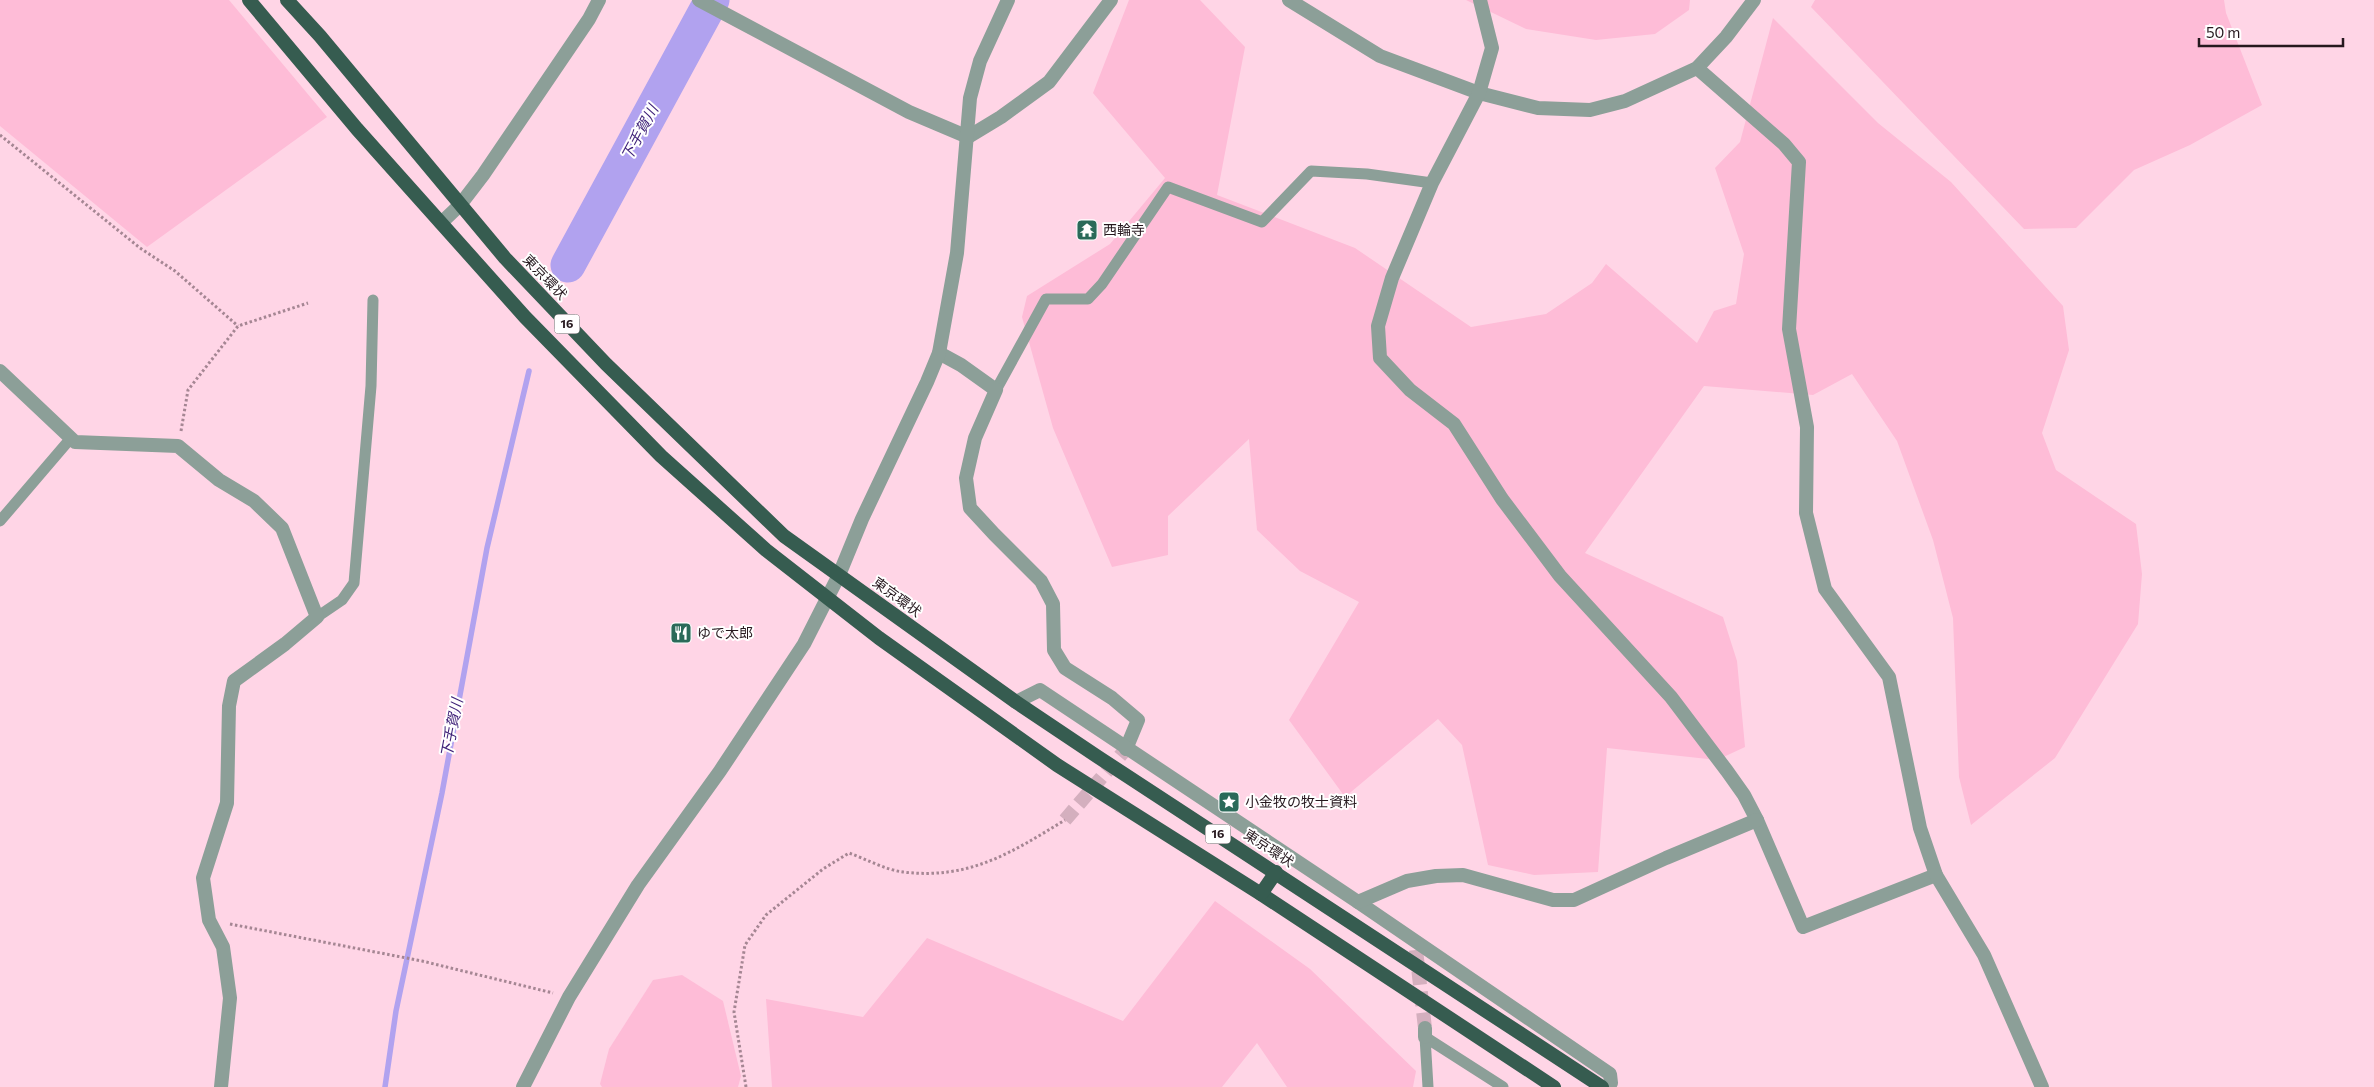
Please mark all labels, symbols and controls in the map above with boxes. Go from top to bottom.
scale bar [2199,15,2343,47]
text: 50 m [2206,23,2240,41]
water label: 下手賀川 [617,100,662,163]
temple icon: 西輪寺 [1075,218,1099,242]
place label: 西輪寺 [1103,221,1145,238]
street label: 東京環状 [520,251,571,303]
road number: 16 [554,314,580,334]
street label: 東京環状 [870,573,925,620]
restaurant icon: ゆで太郎 [669,621,693,645]
place label: ゆで太郎 [697,624,753,641]
water label: 下手賀川 [436,695,466,759]
place icon: 小金牧の牧士資料 [1217,790,1241,814]
place label: 小金牧の牧士資料 [1245,793,1357,810]
road number: 16 [1206,824,1230,844]
street label: 東京環状 [1241,825,1297,870]

